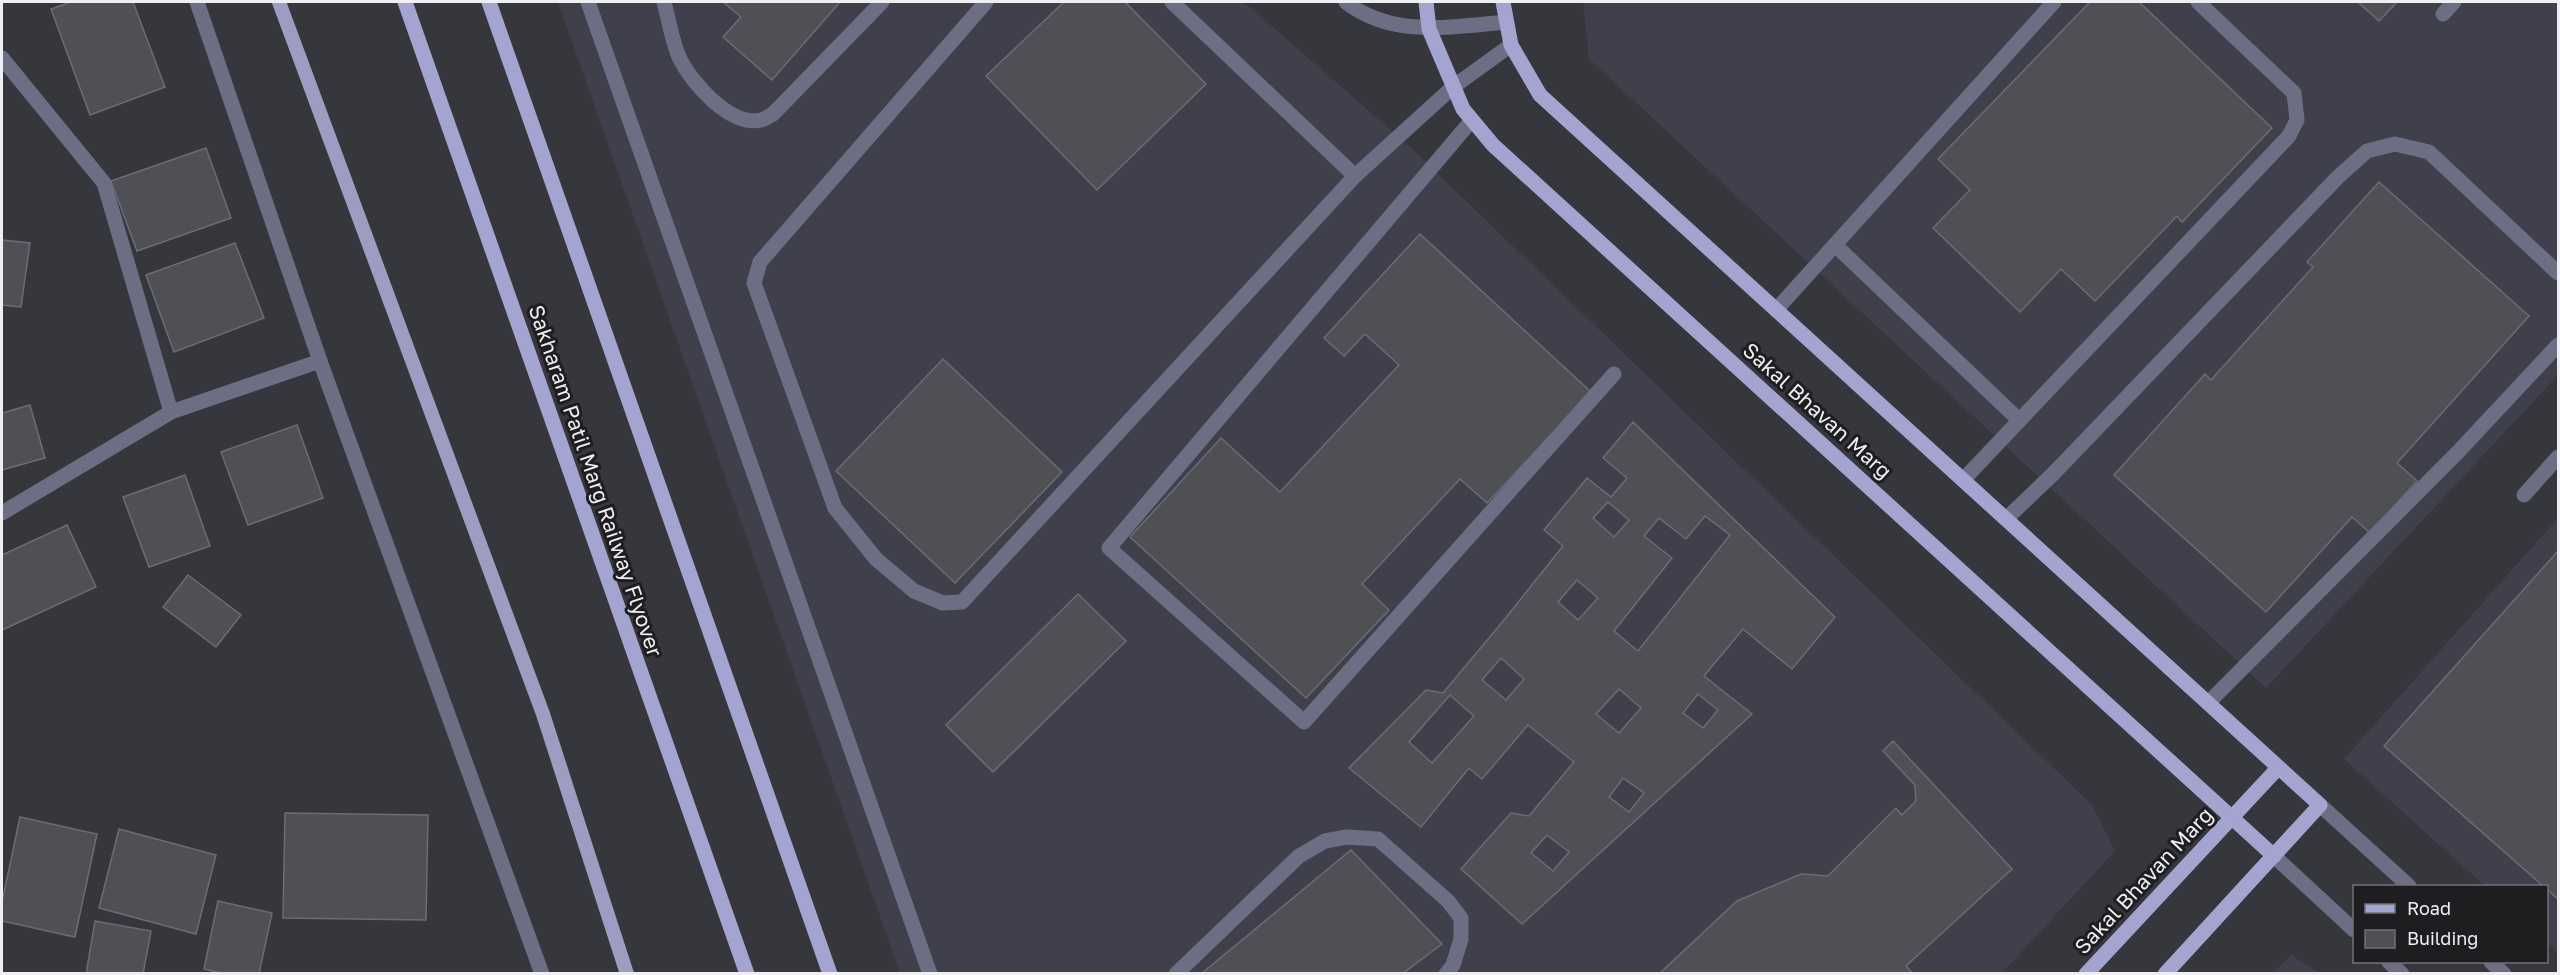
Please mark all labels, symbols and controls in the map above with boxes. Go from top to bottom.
street label: Sakharam Patil Marg Railway Flyover [523,301,668,660]
street label: Sakal Bhavan Marg [1738,337,1897,484]
street label: Sakal Bhavan Marg [2069,802,2218,959]
legend [2353,885,2548,963]
text: Road [2407,897,2451,919]
text: Building [2407,927,2478,949]

